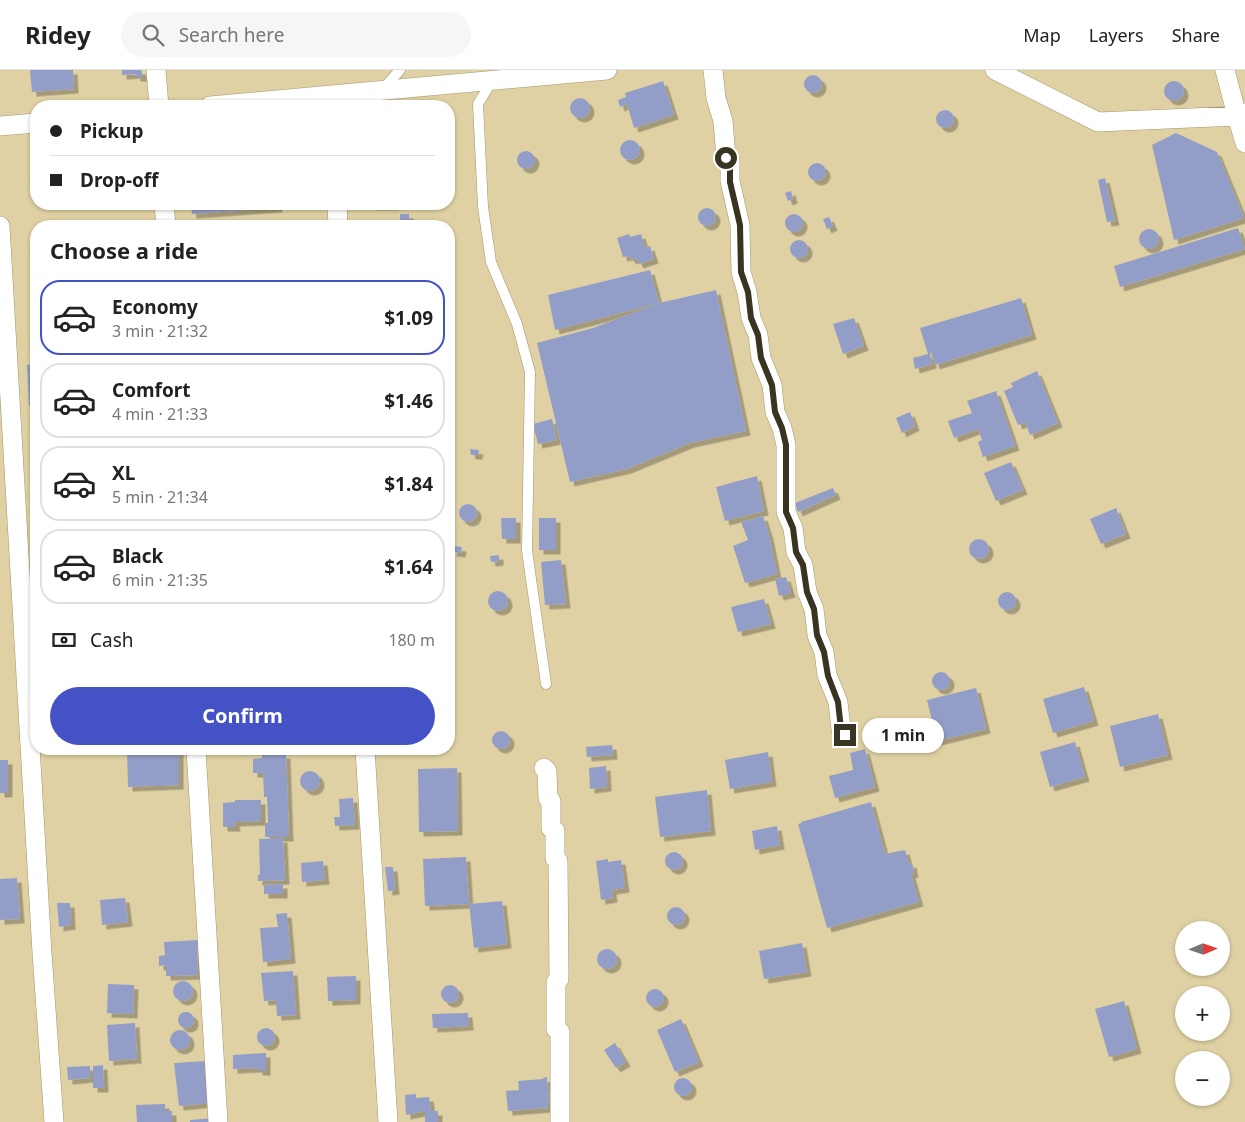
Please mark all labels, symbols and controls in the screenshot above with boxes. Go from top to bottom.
search box [121,12,471,57]
text: Ridey [25,18,91,51]
icon: search [139,21,167,49]
text: Search here [179,22,284,48]
text: Map [1023,23,1061,47]
text: Layers [1089,23,1144,47]
text: Share [1172,23,1220,47]
text: Pickup [80,118,143,144]
route start [715,147,737,169]
text: Drop-off [80,167,159,193]
text: Choose a ride [50,235,198,265]
text: Economy [112,294,198,320]
icon: car [52,295,97,340]
text: $1.09 [384,305,433,331]
text: 3 min · 21:32 [112,320,208,342]
text: Comfort [112,377,191,403]
icon: car [52,378,97,423]
text: $1.46 [384,388,433,414]
text: 4 min · 21:33 [112,403,208,425]
text: XL [112,460,135,486]
icon: car [52,461,97,506]
text: $1.84 [384,471,433,497]
text: 5 min · 21:34 [112,486,208,508]
text: Black [112,543,163,569]
icon: car [52,544,97,589]
text: $1.64 [384,554,433,580]
text: 6 min · 21:35 [112,569,208,591]
icon: cash [50,626,78,654]
text: Cash [90,627,134,653]
text: 180 m [388,629,435,651]
button: Confirm [50,687,435,745]
callout: 1 min [862,718,945,752]
route end [834,724,856,746]
text: 1 min [881,724,925,746]
north arrow [1175,921,1230,976]
map controls [1175,921,1230,1106]
button: + [1175,986,1230,1041]
button: − [1175,1051,1230,1106]

